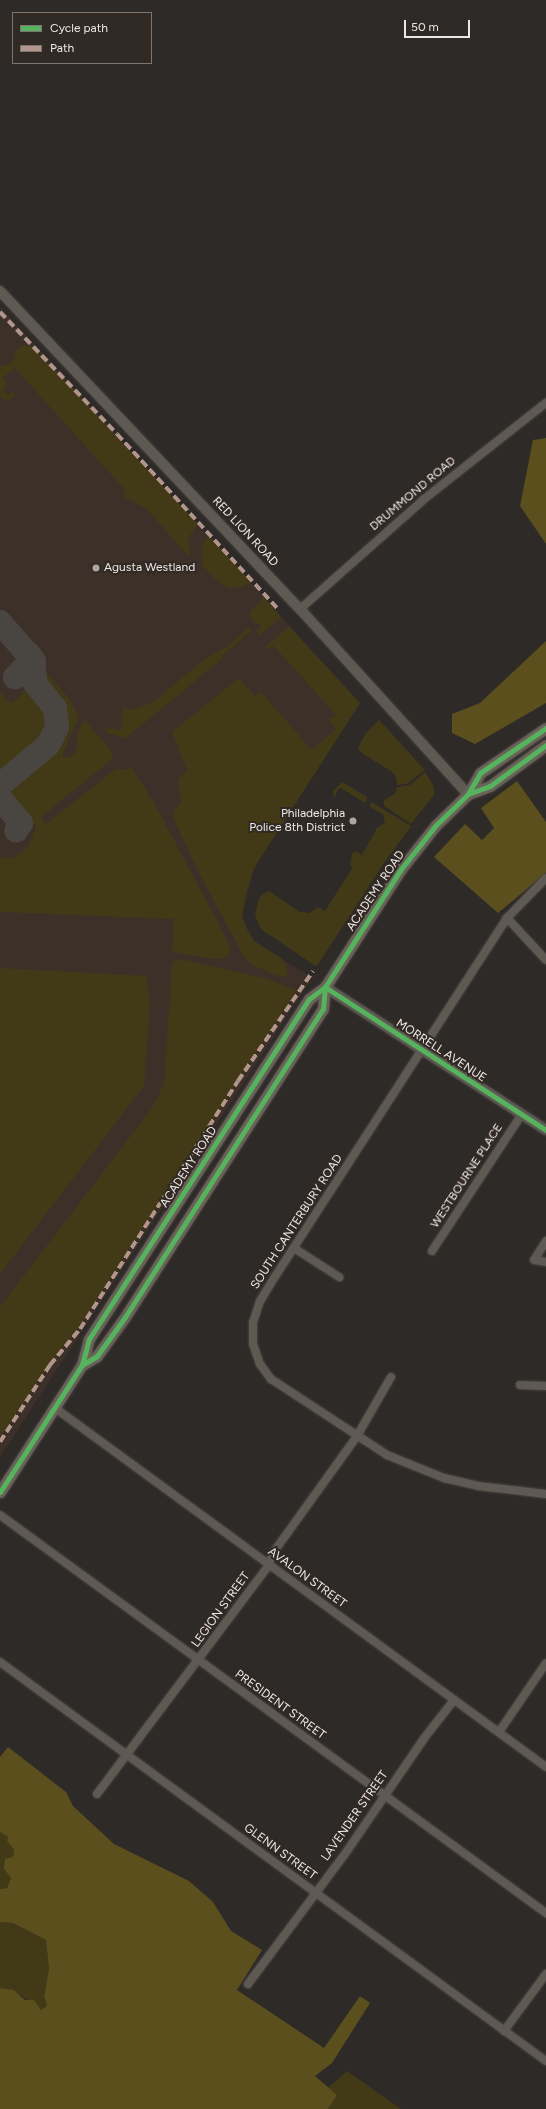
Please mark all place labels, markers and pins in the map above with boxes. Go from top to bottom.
place label: Agusta Westland [104,561,195,575]
marker: Agusta Westland [91,563,101,573]
place label: Philadelphia Police 8th District [249,807,345,835]
marker: Philadelphia Police 8th District [348,816,358,826]

